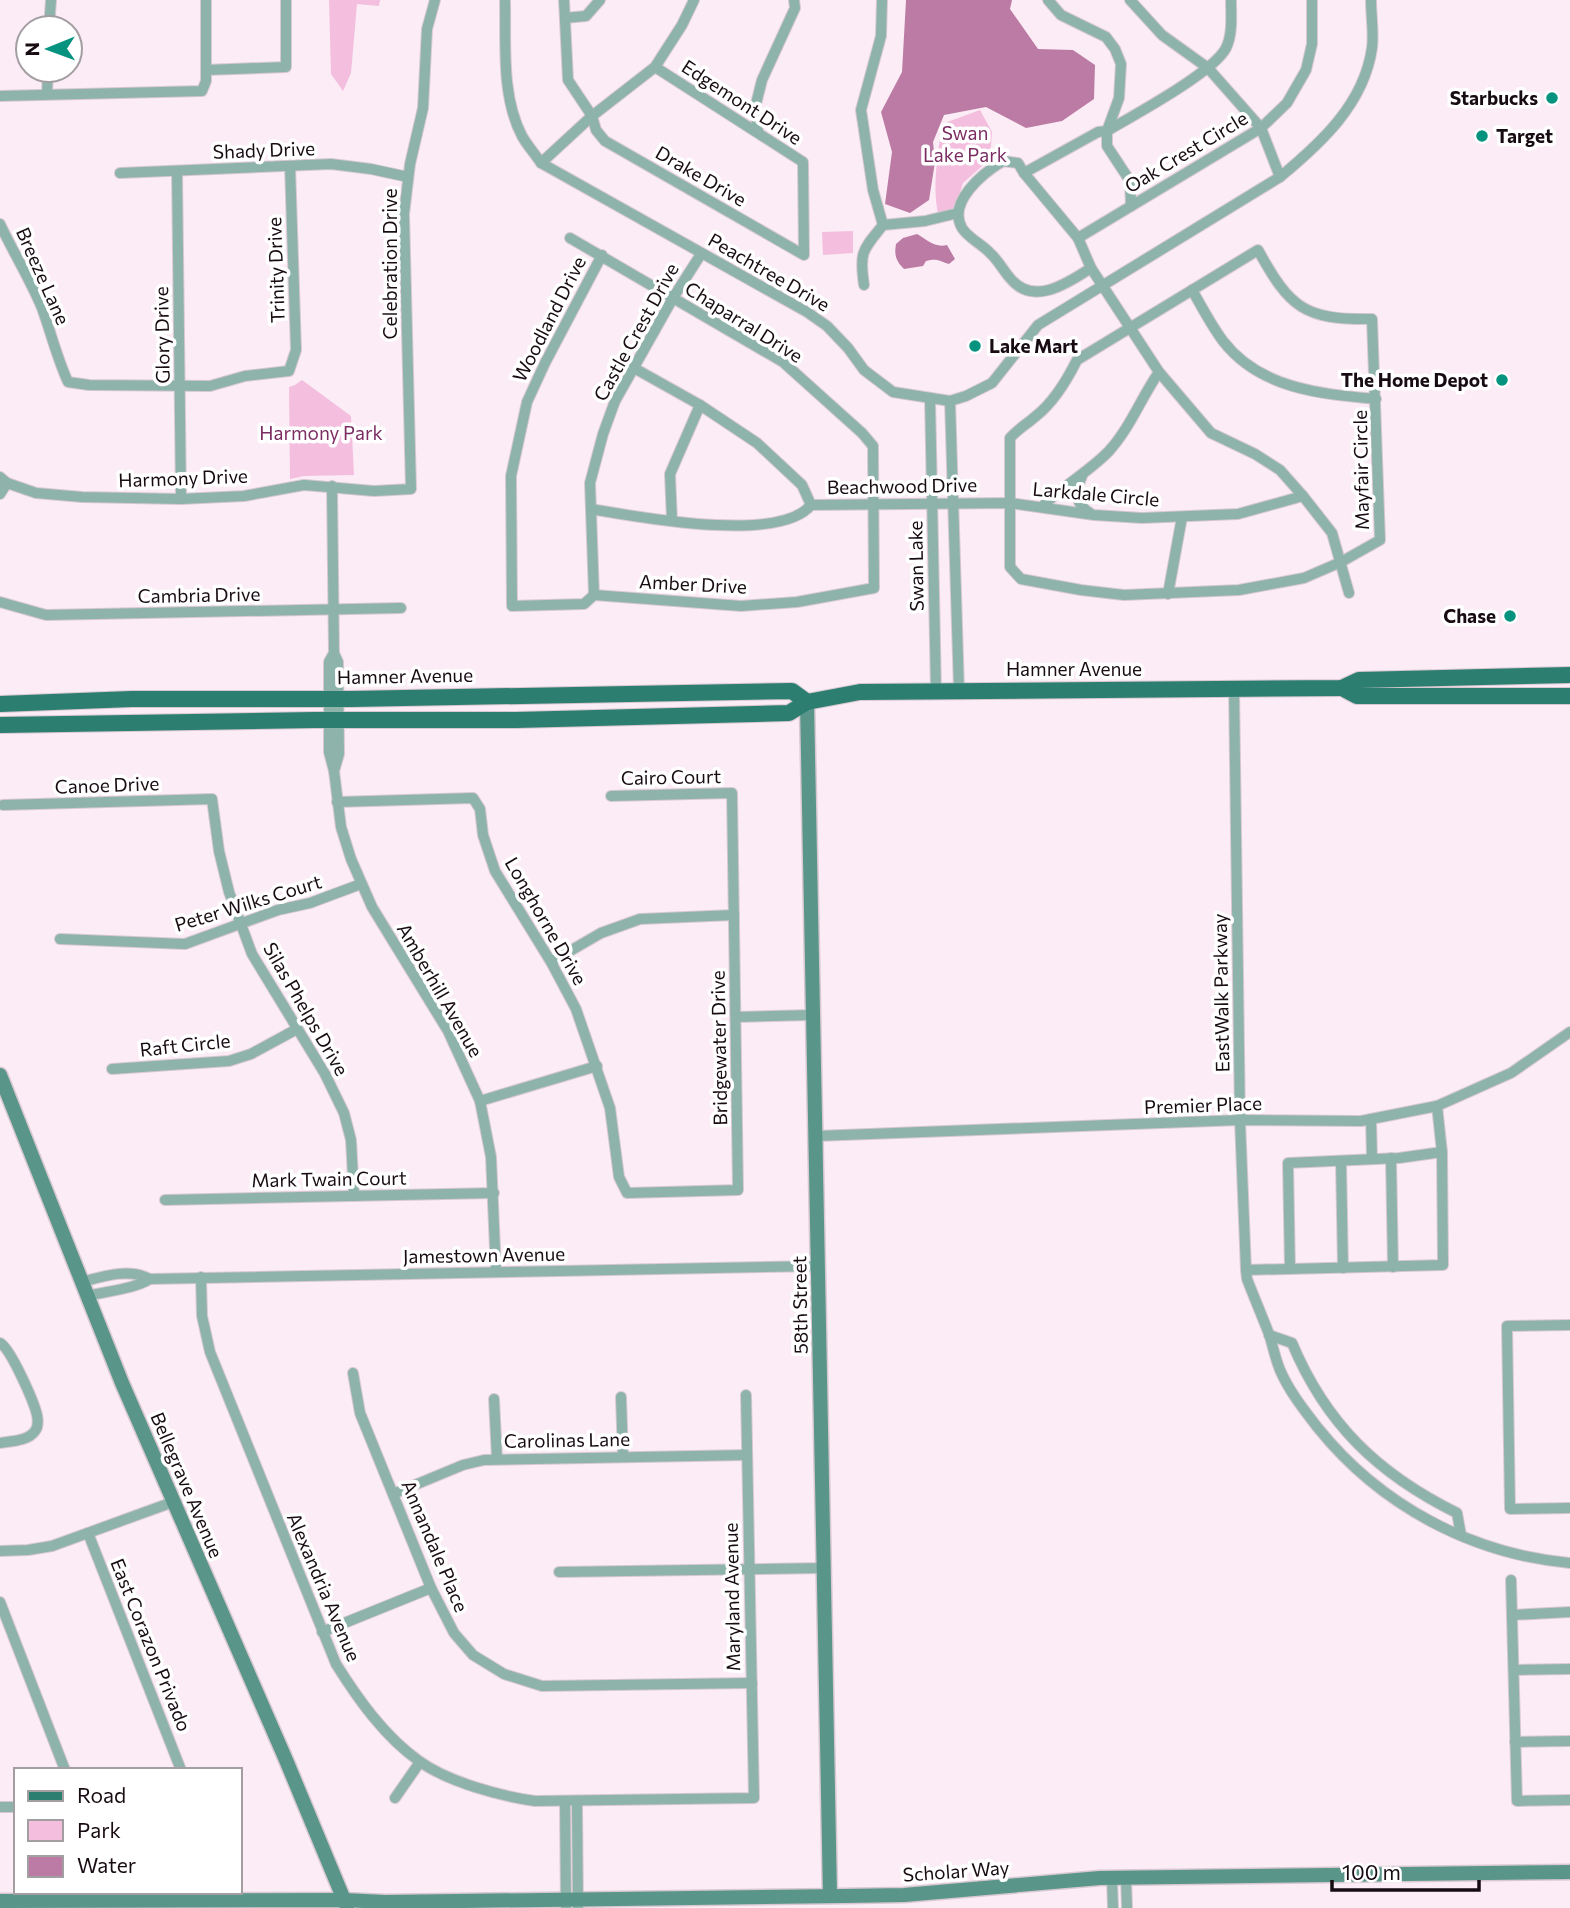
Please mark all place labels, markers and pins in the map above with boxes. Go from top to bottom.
place label: Starbucks [1450,86,1538,109]
marker: Starbucks [1544,90,1560,106]
place label: Target [1496,124,1553,147]
marker: Target [1474,128,1490,144]
place label: Lake Mart [989,334,1078,357]
marker: Lake Mart [967,338,983,354]
place label: The Home Depot [1341,368,1488,391]
marker: The Home Depot [1494,372,1510,388]
place label: Chase [1443,604,1496,627]
marker: Chase [1502,608,1518,624]

